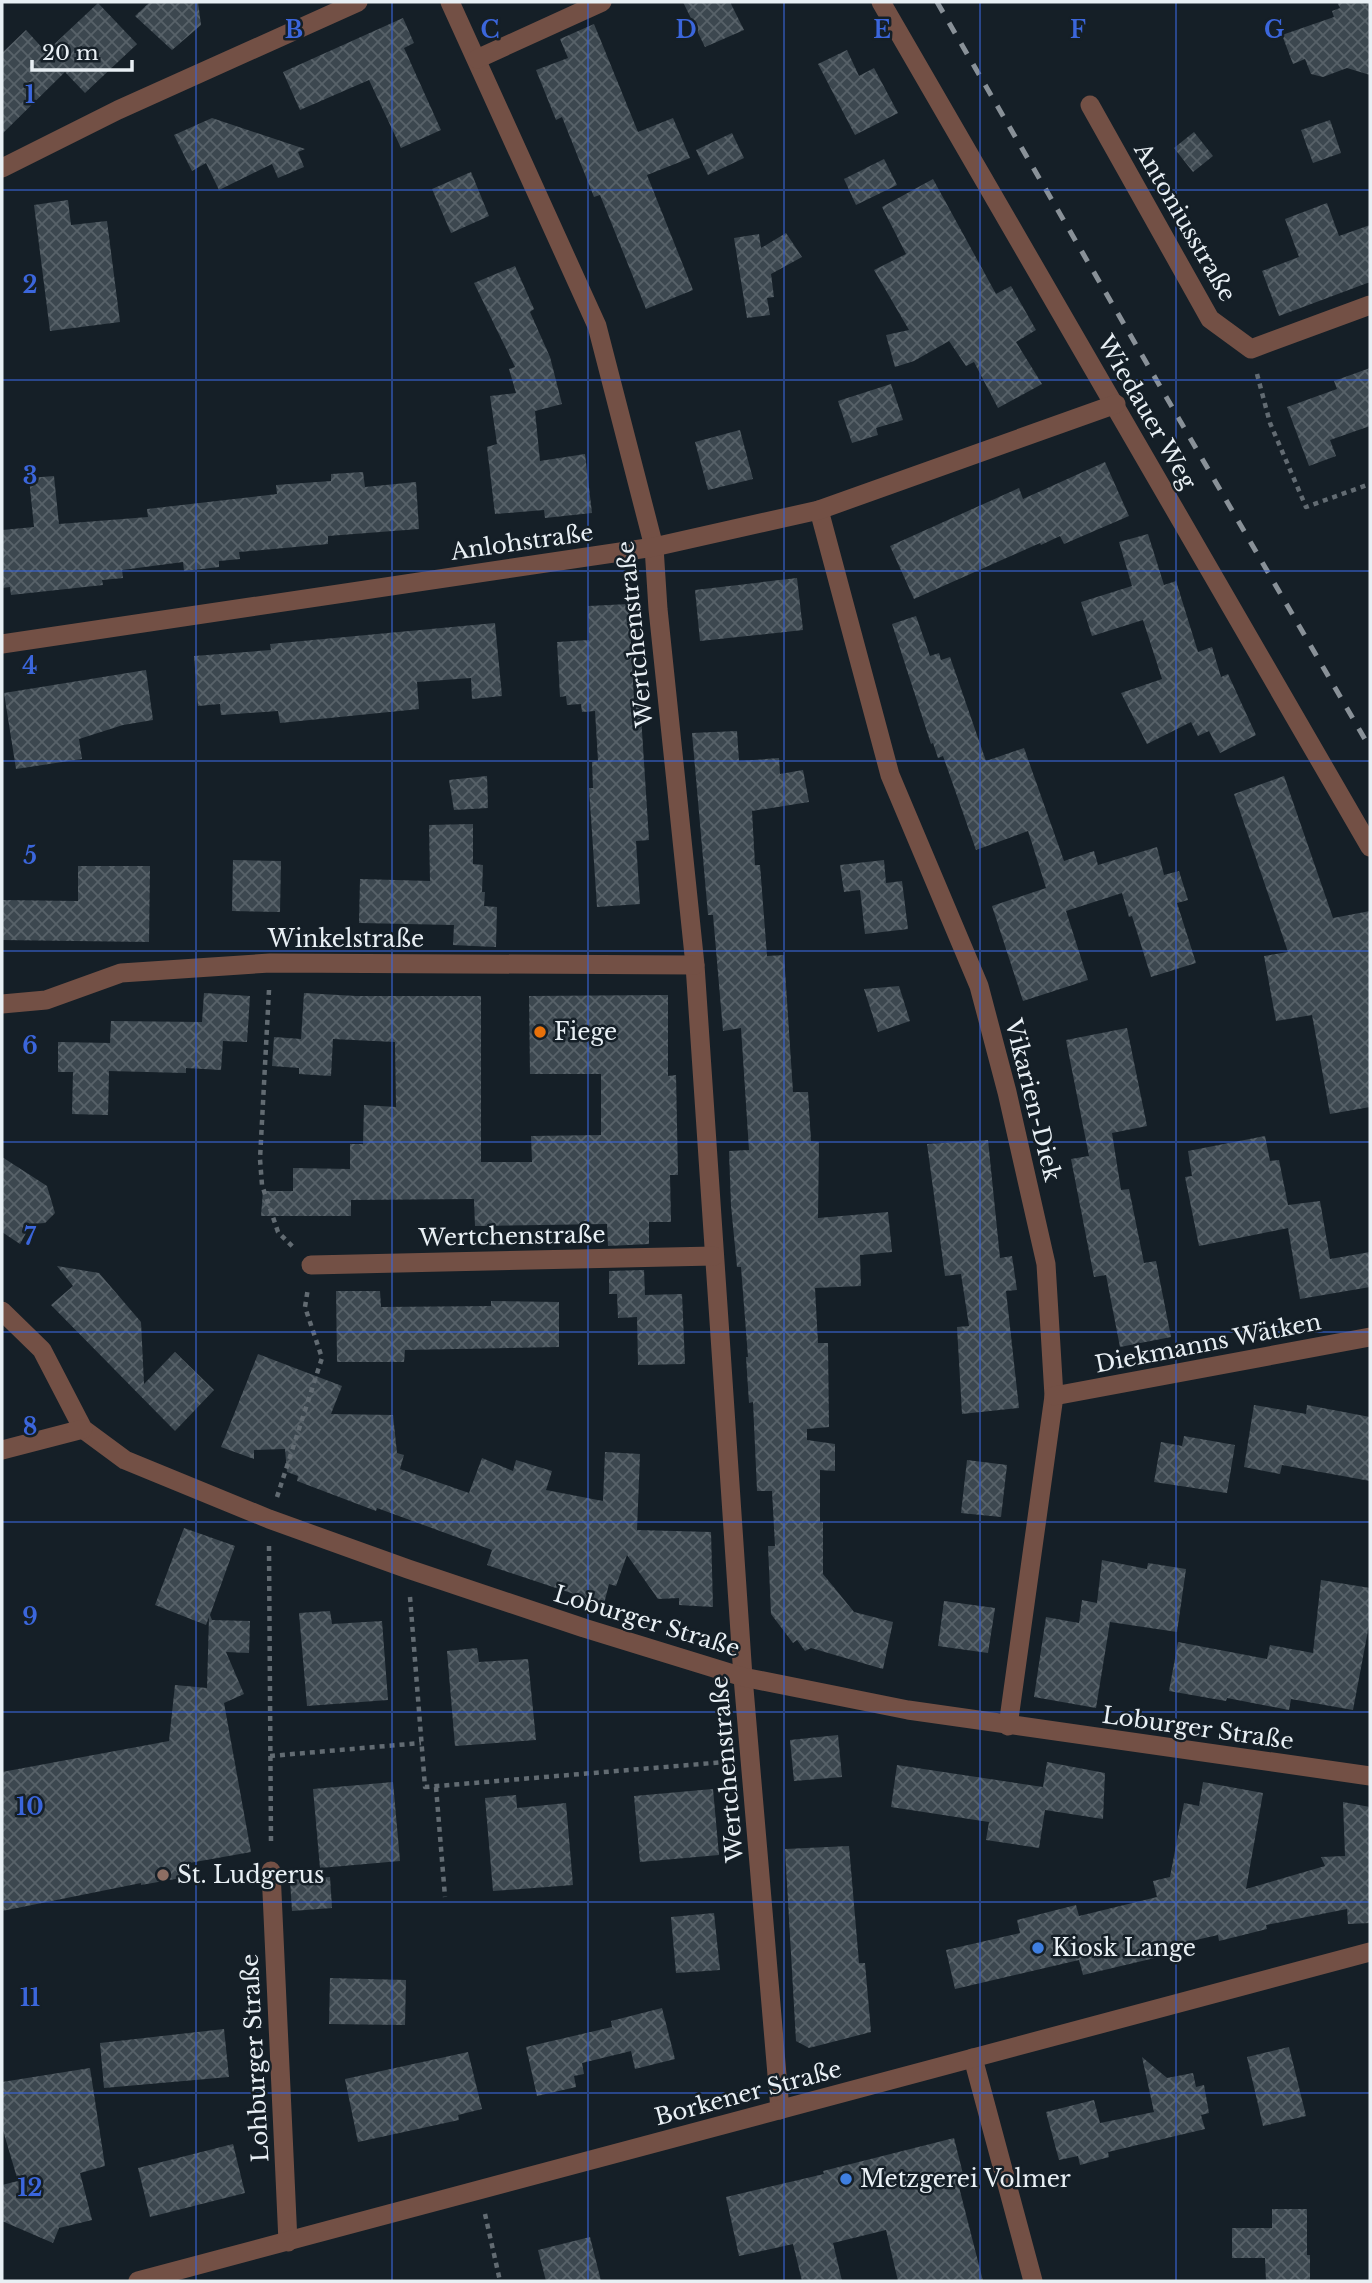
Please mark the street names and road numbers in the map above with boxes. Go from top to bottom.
street label: Antoniusstraße [1128,137,1242,306]
street label: Wiedauer Weg [1091,329,1202,494]
street label: Anlohstraße [448,518,595,566]
street label: Wertchenstraße [611,540,659,729]
street label: Winkelstraße [267,925,424,953]
street label: Vikarien-Diek [999,1015,1067,1185]
street label: Wertchenstraße [417,1220,606,1252]
street label: Diekmanns Wätken [1093,1307,1323,1379]
street label: Loburger Straße [551,1579,743,1663]
street label: Wertchenstraße [705,1675,749,1864]
street label: Loburger Straße [1100,1701,1296,1755]
street label: Lohburger Straße [236,1953,274,2163]
street label: Borkener Straße [652,2055,844,2131]

